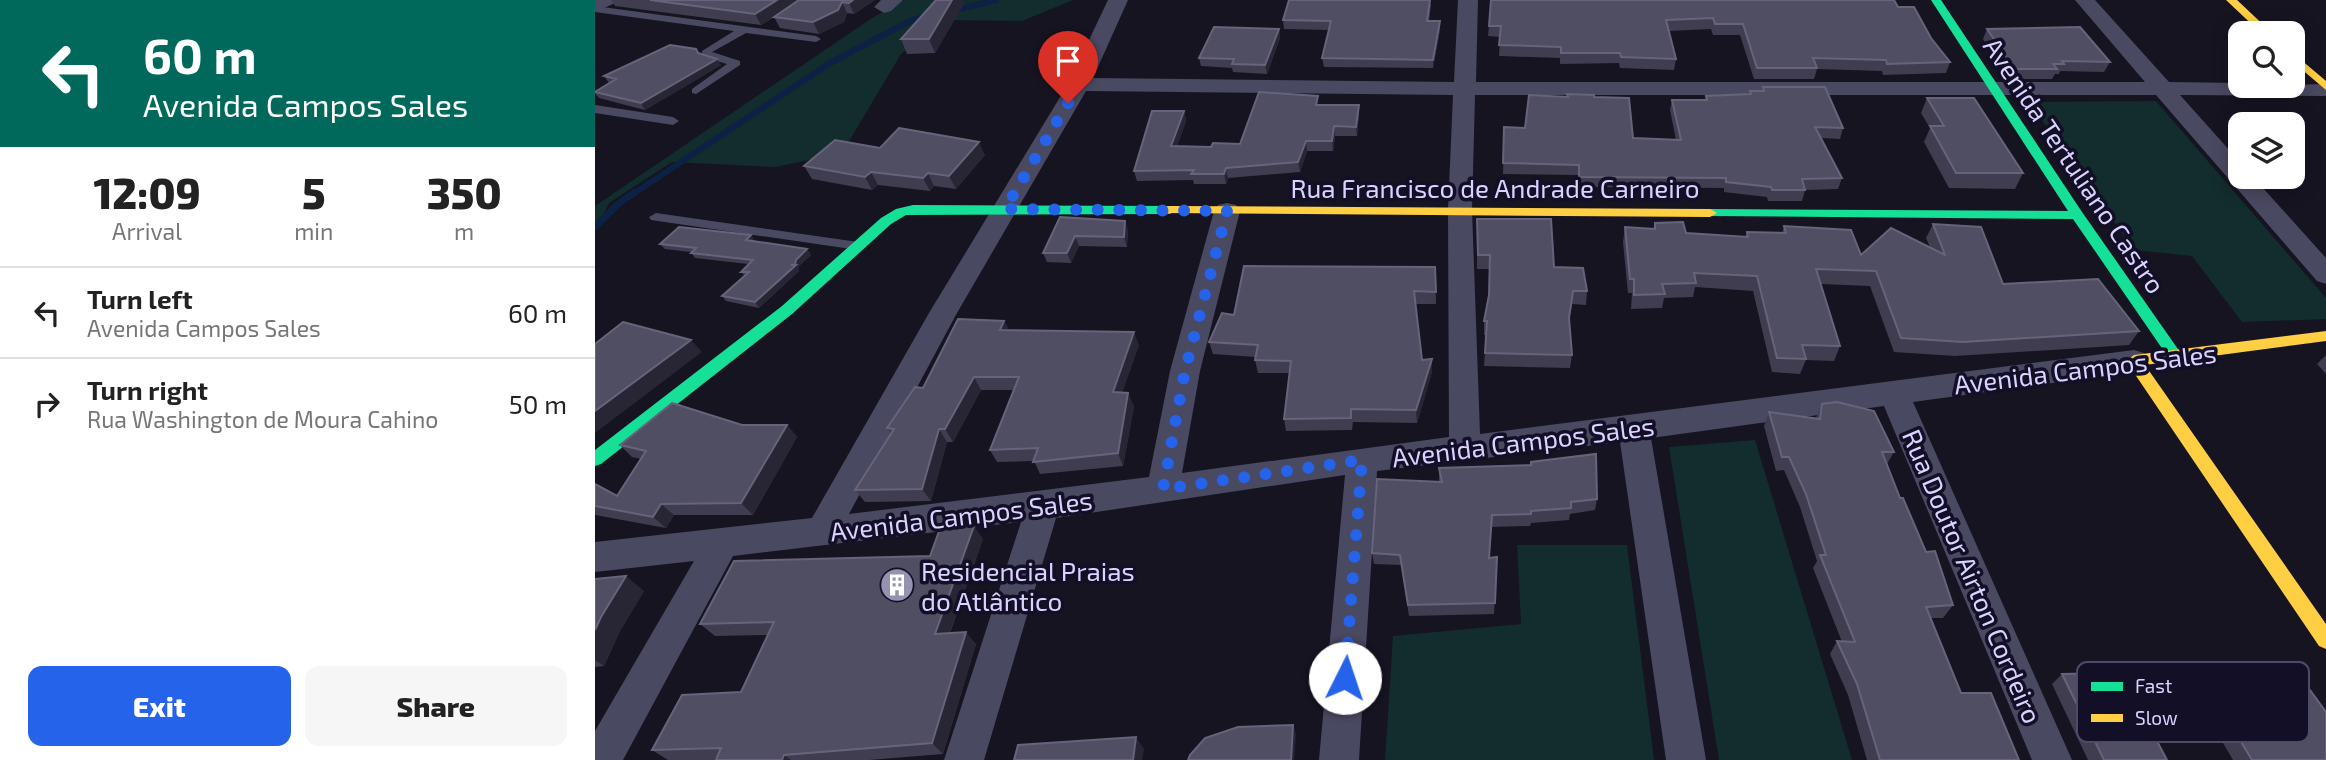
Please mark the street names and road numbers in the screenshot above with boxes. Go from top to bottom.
street label: Avenida Tertuliano Castro [1978,31,2172,299]
street label: Rua Francisco de Andrade Carneiro [1290,172,1700,203]
street label: Avenida Campos Sales [1952,337,2218,399]
street label: Avenida Campos Sales [1390,410,1656,472]
street label: Rua Doutor Airton Cordeiro [1897,424,2049,728]
street label: Avenida Campos Sales [828,484,1094,546]

